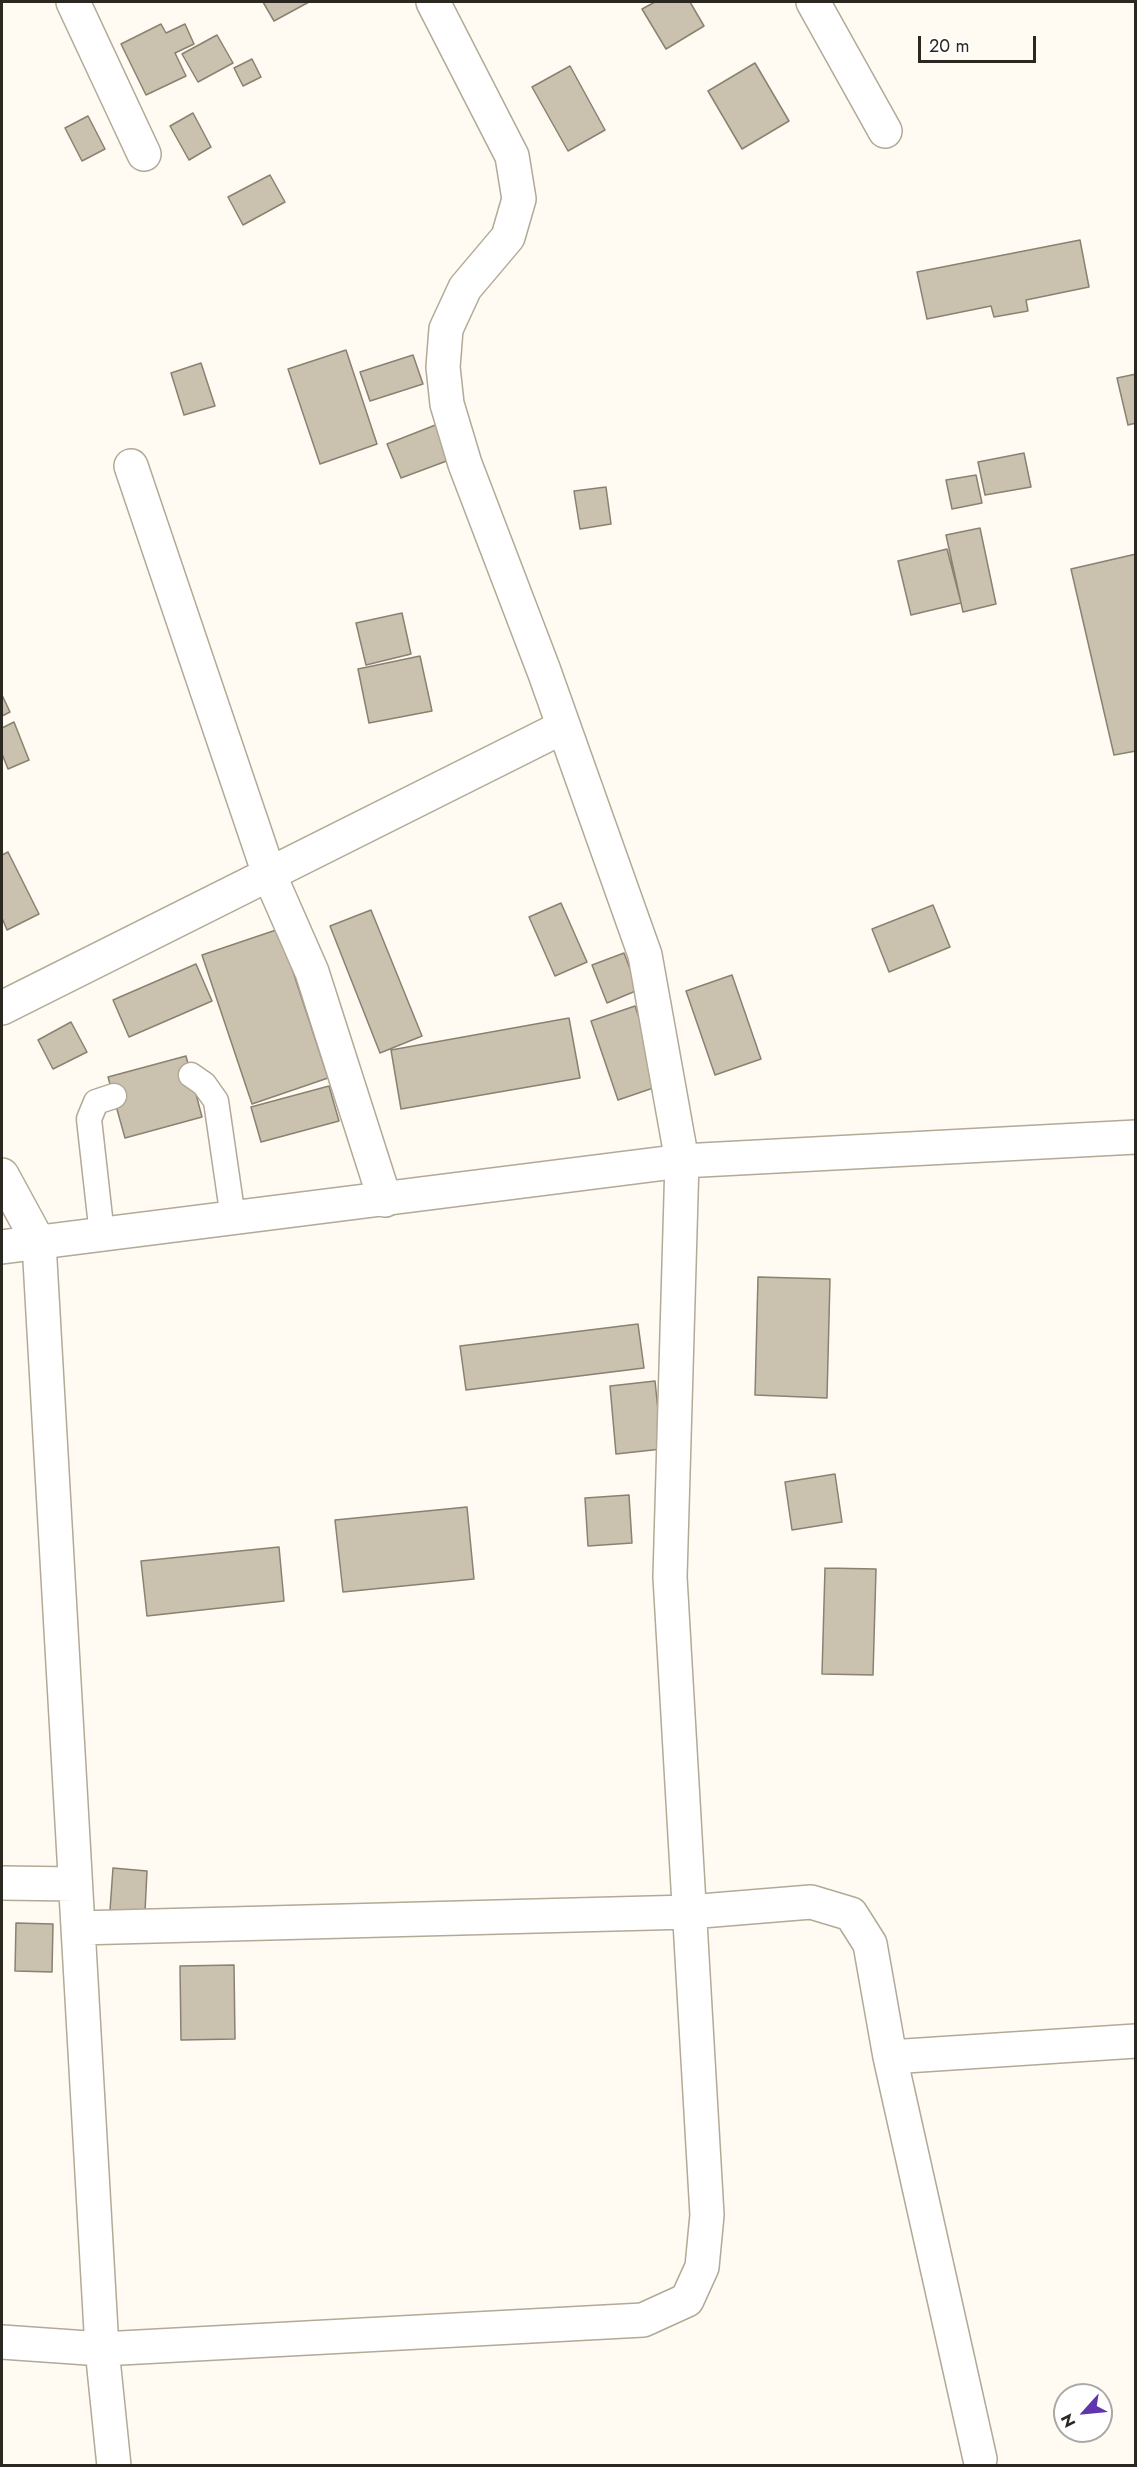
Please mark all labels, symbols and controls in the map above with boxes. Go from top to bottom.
scale bar [921,24,1040,62]
text: 20 m [929,33,969,59]
north arrow [1053,2383,1113,2443]
text: N [1055,2410,1081,2431]

